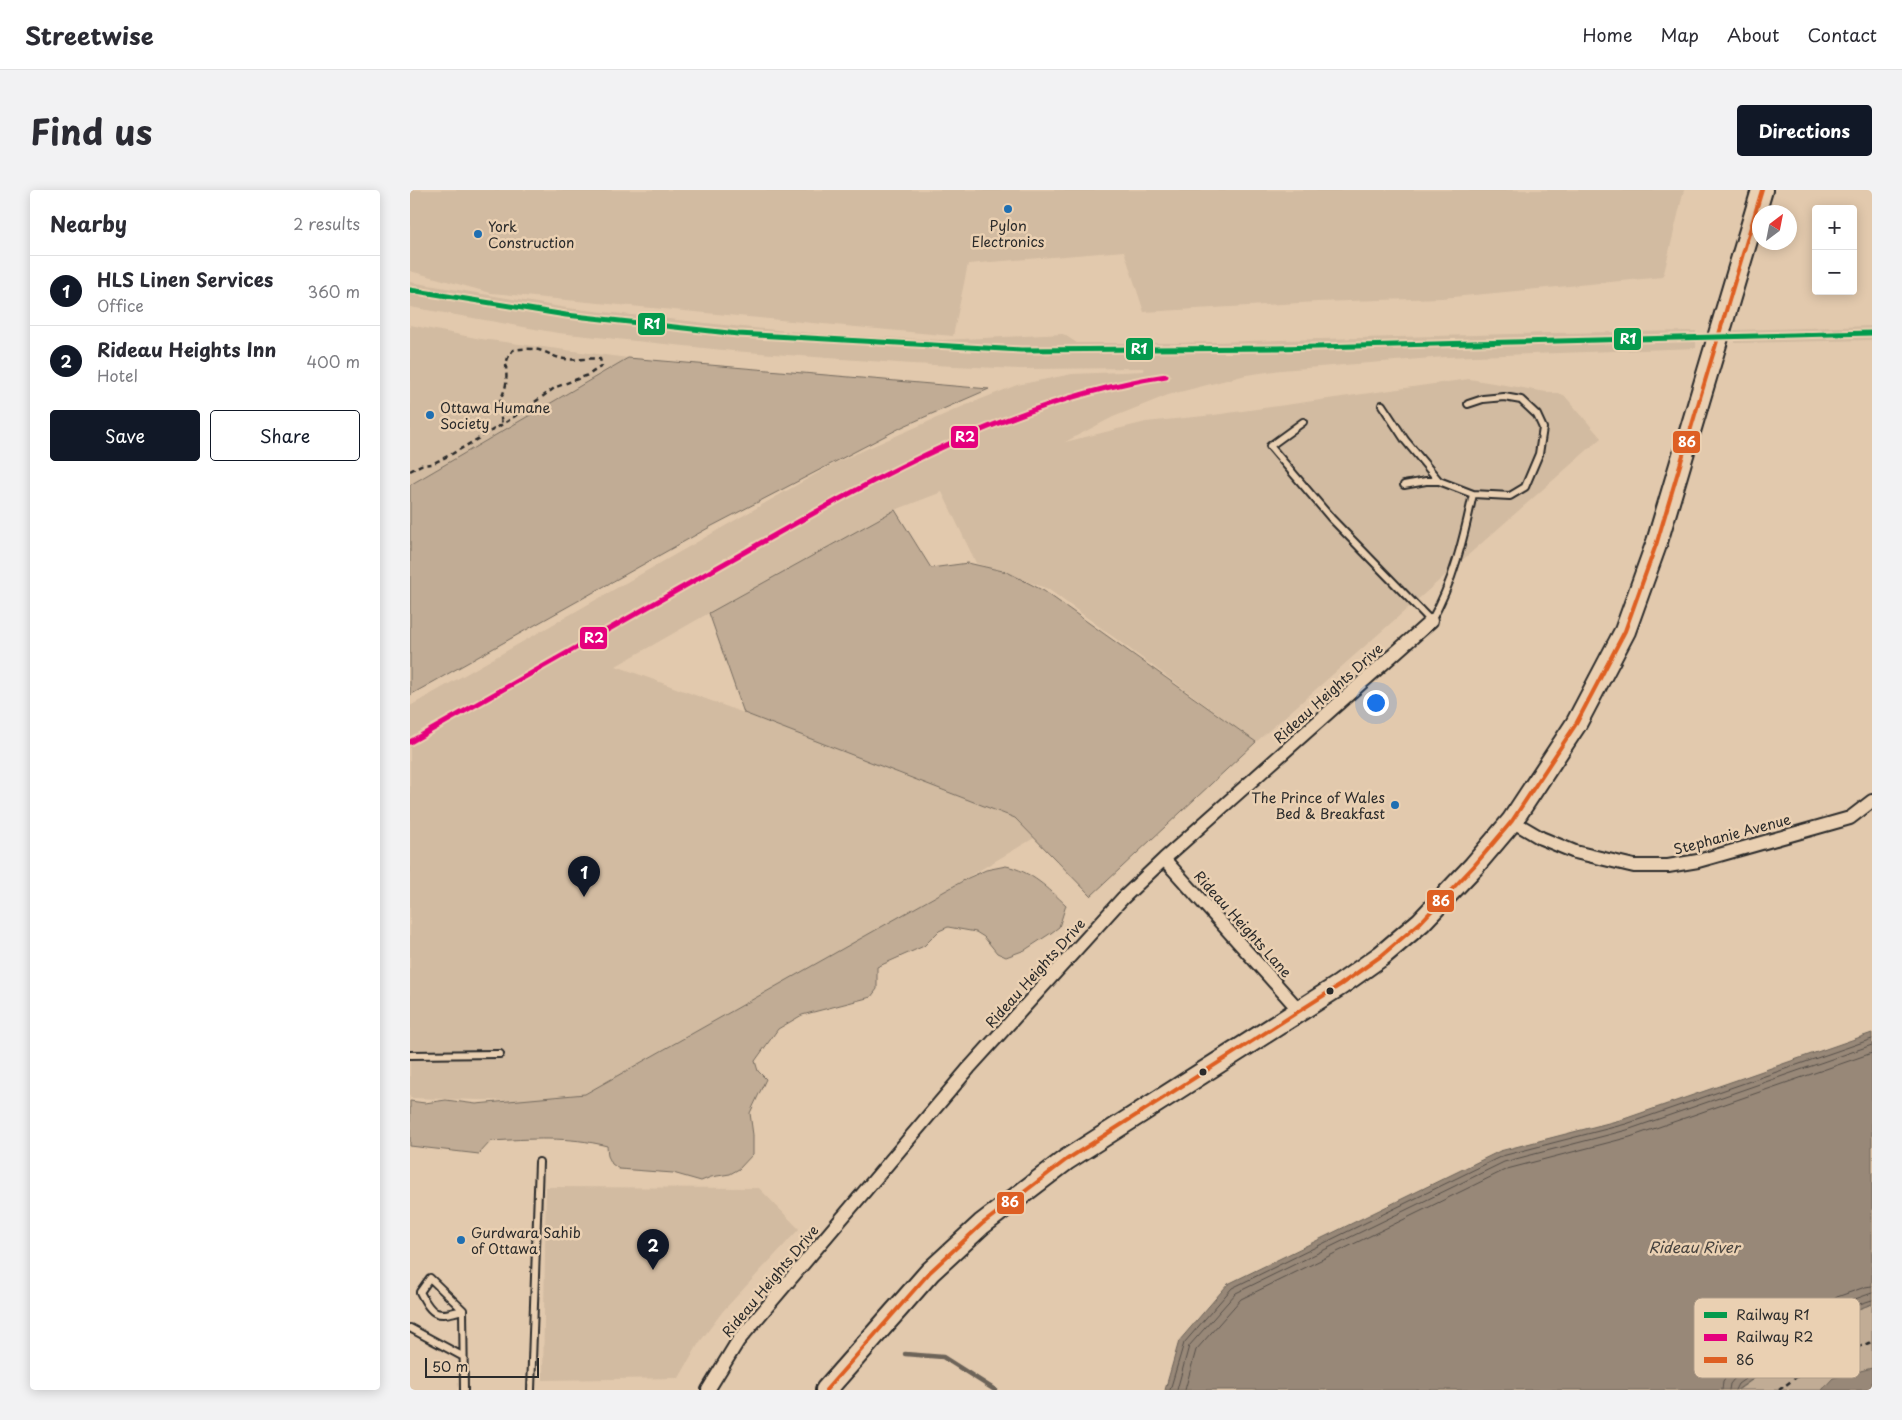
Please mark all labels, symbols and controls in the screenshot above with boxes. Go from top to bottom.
text: Streetwise [25,17,154,53]
text: Home [1582,21,1632,48]
text: Map [1660,21,1699,48]
text: About [1727,21,1779,48]
text: Contact [1807,21,1877,48]
text: Find us [30,104,152,157]
button: Directions [1737,105,1872,156]
marker: Pylon Electronics [1002,203,1014,215]
north arrow [1752,205,1797,250]
map controls [1812,205,1857,295]
button: + [1812,205,1857,250]
text: Nearby [50,207,127,239]
text: 2 results [293,211,360,235]
place label: Pylon Electronics [972,215,1045,252]
place label: York Construction [488,216,574,253]
marker: York Construction [472,228,484,240]
button: − [1812,250,1857,295]
text: HLS Linen Services [97,265,273,293]
text: 1 [62,279,70,303]
text: 360 m [308,279,360,303]
text: Office [97,293,144,317]
line badge: R1 [637,312,666,336]
text: R1 [644,313,661,334]
line badge: R1 [1613,327,1642,351]
text: R1 [1620,328,1637,349]
text: Rideau Heights Inn [97,335,276,363]
line badge: R1 [1125,337,1154,361]
text: R1 [1131,338,1148,359]
text: 2 [60,349,72,373]
text: 400 m [307,349,360,373]
text: Hotel [97,363,138,387]
place label: Ottawa Humane Society [440,397,551,434]
marker: Ottawa Humane Society [424,409,436,421]
button: Save [50,410,200,461]
button: Share [210,410,360,461]
line badge: R2 [950,425,979,449]
text: R2 [955,426,975,447]
line badge: 86 [1672,430,1701,454]
text: 86 [1678,431,1696,452]
line badge: R2 [579,626,608,650]
text: R2 [584,627,604,648]
street label: Rideau Heights Drive [1269,638,1387,748]
your location [1363,690,1389,716]
place label: The Prince of Wales Bed & Breakfast [1251,787,1385,824]
marker: The Prince of Wales Bed & Breakfast [1389,799,1401,811]
street label: Stephanie Avenue [1671,808,1793,860]
pin: 1 [568,856,600,897]
street label: Rideau Heights Lane [1189,866,1297,982]
line badge: 86 [1426,889,1455,913]
text: 86 [1432,890,1450,911]
street label: Rideau Heights Drive [980,914,1090,1032]
unlabelled marker [1325,986,1335,996]
unlabelled marker [1198,1067,1208,1077]
line badge: 86 [996,1191,1025,1215]
text: 86 [1001,1191,1019,1212]
street label: Rideau Heights Drive [717,1220,823,1342]
place label: Gurdwara Sahib of Ottawa [471,1222,581,1259]
pin: 2 [637,1229,669,1270]
marker: Gurdwara Sahib of Ottawa [455,1234,467,1246]
water label: Rideau River [1648,1235,1742,1258]
legend [1694,1298,1860,1378]
text: Railway R1 [1736,1304,1809,1325]
text: Railway R2 [1736,1326,1813,1347]
text: 86 [1736,1349,1754,1370]
scale bar [425,1355,539,1378]
text: 50 m [432,1356,468,1377]

